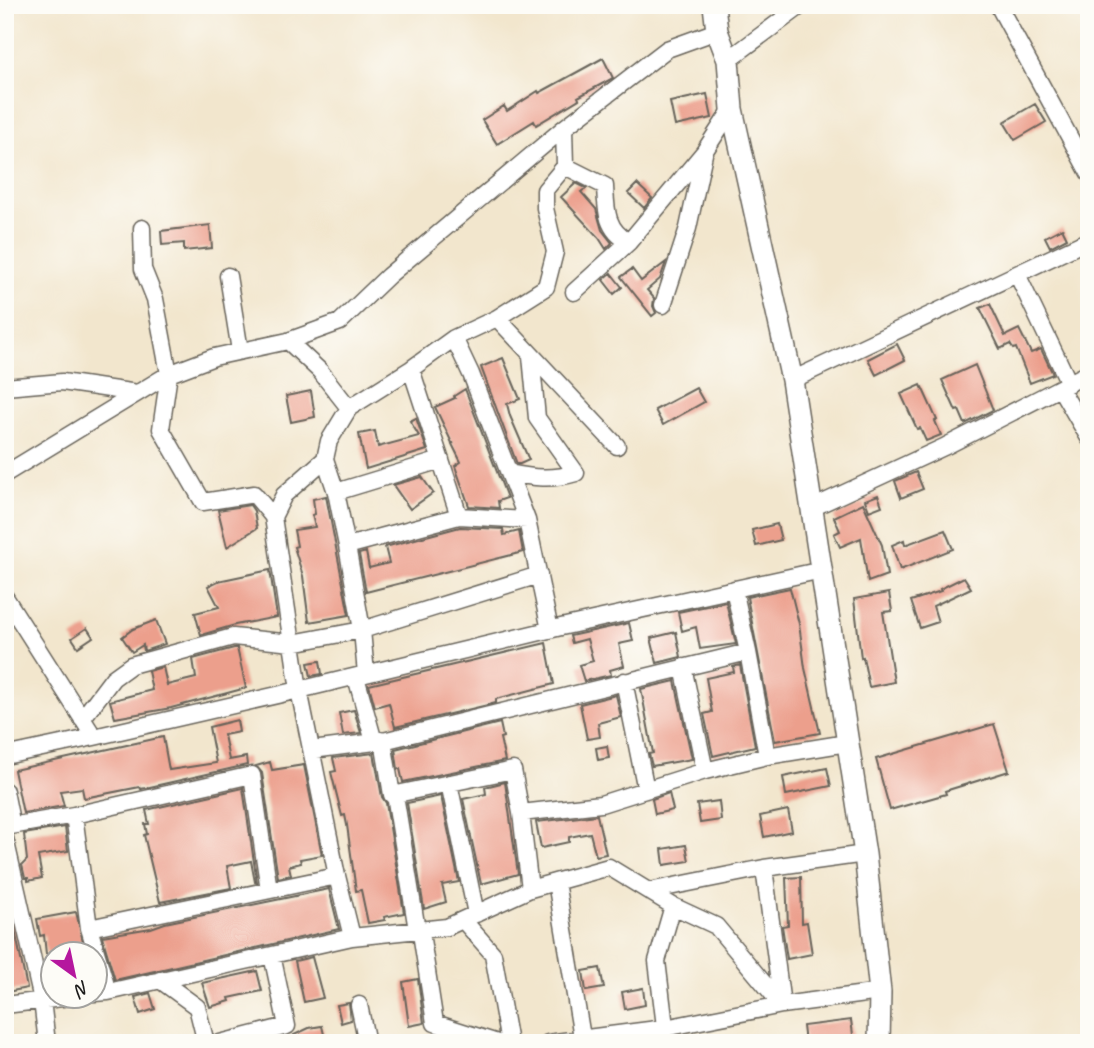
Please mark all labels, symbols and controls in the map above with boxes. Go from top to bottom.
north arrow [38,940,108,1010]
text: N [69,975,94,1003]

